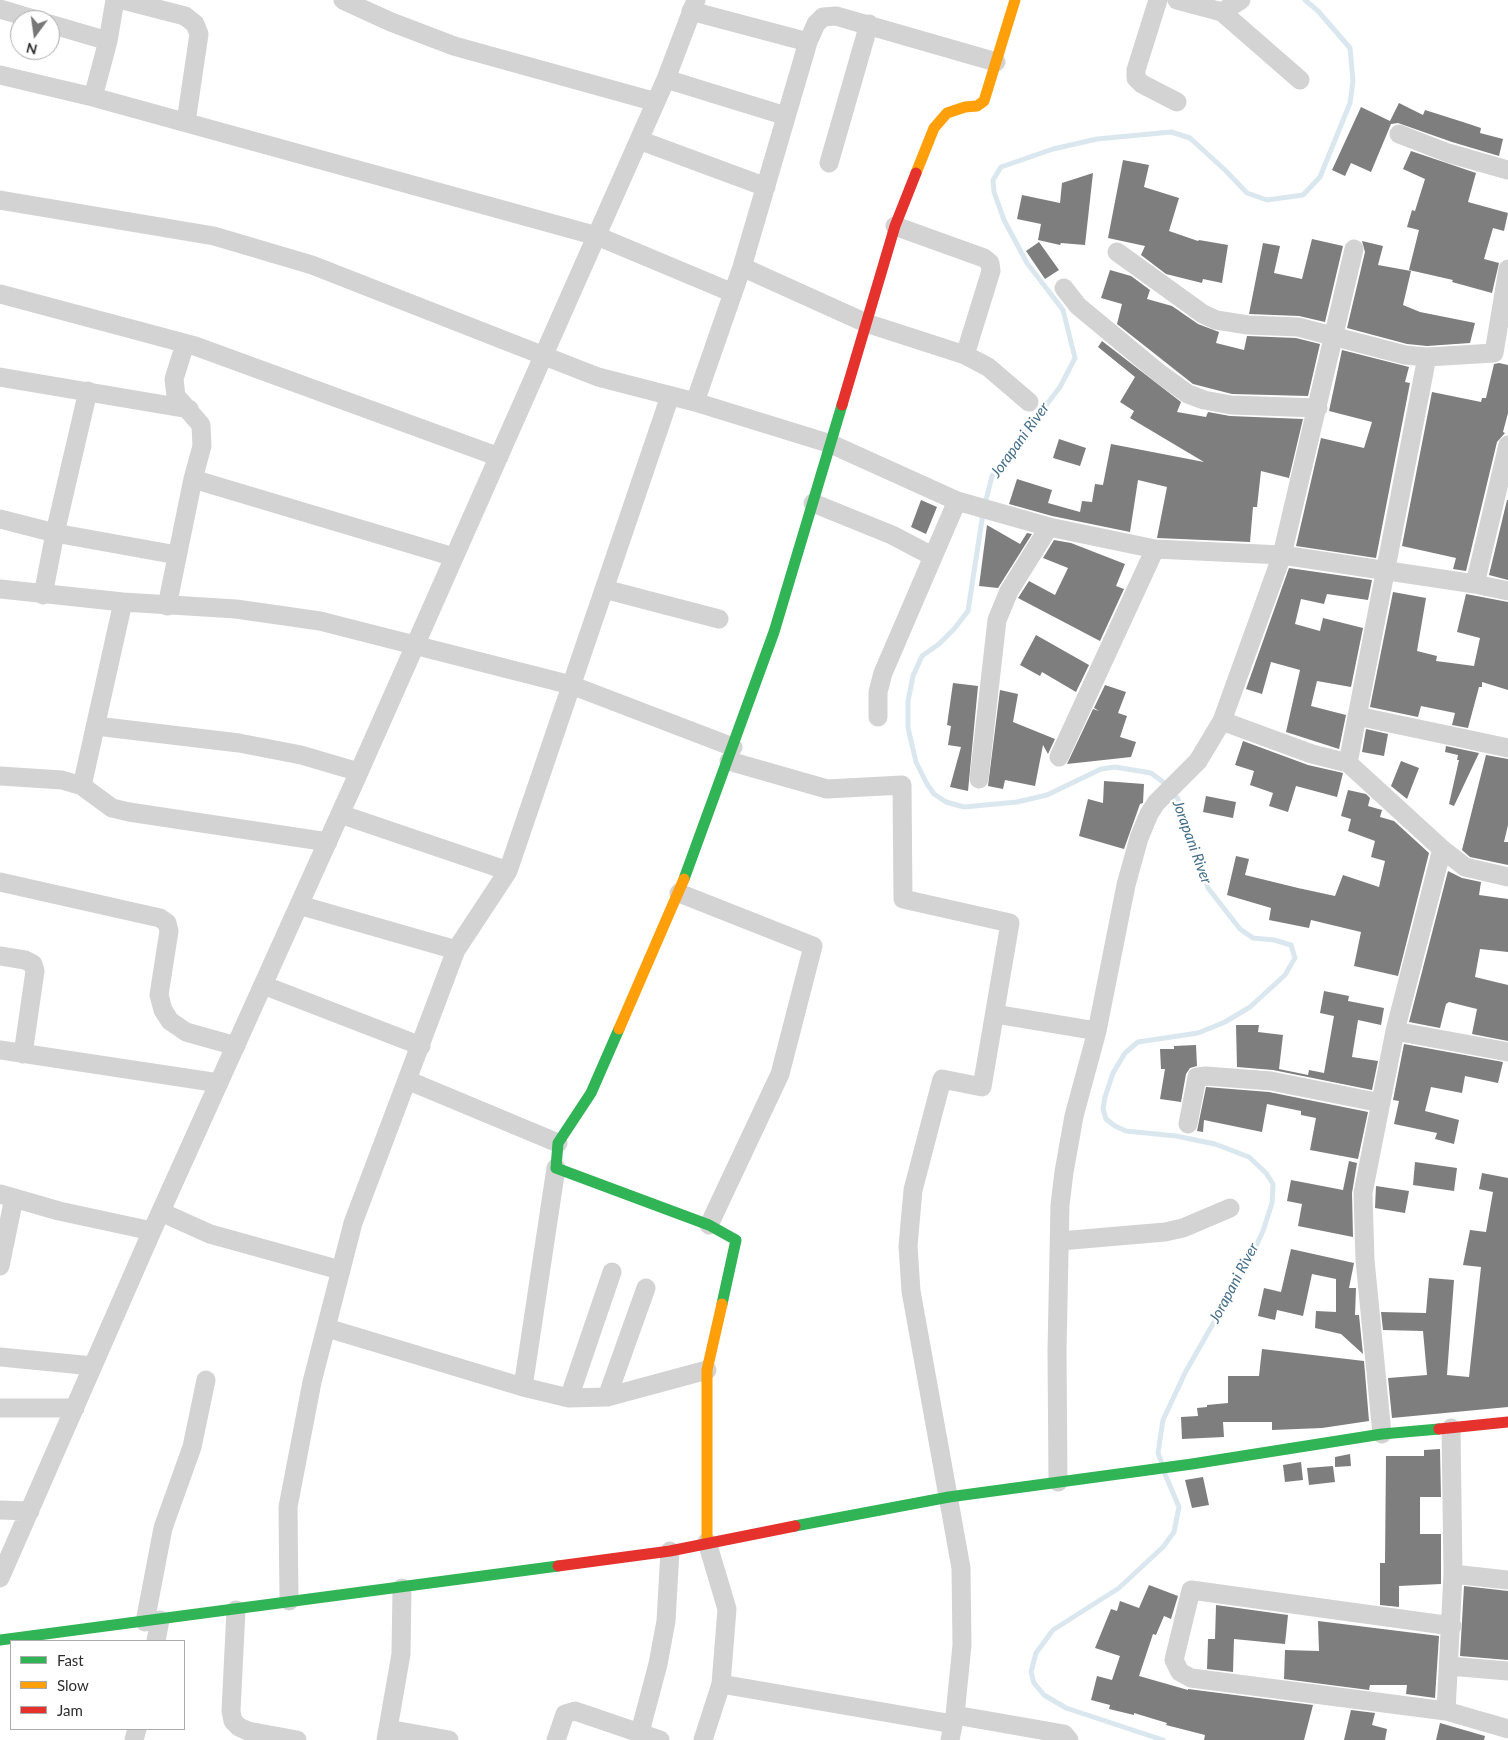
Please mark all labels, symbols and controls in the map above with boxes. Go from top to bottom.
north arrow [10,10,60,60]
text: N [24,40,39,59]
water label: Jorapani River [987,399,1053,481]
water label: Jorapani River [1169,798,1215,886]
water label: Jorapani River [1205,1240,1263,1326]
legend [10,1640,185,1730]
text: Fast [57,1651,84,1669]
text: Slow [57,1676,89,1694]
text: Jam [57,1701,83,1719]

